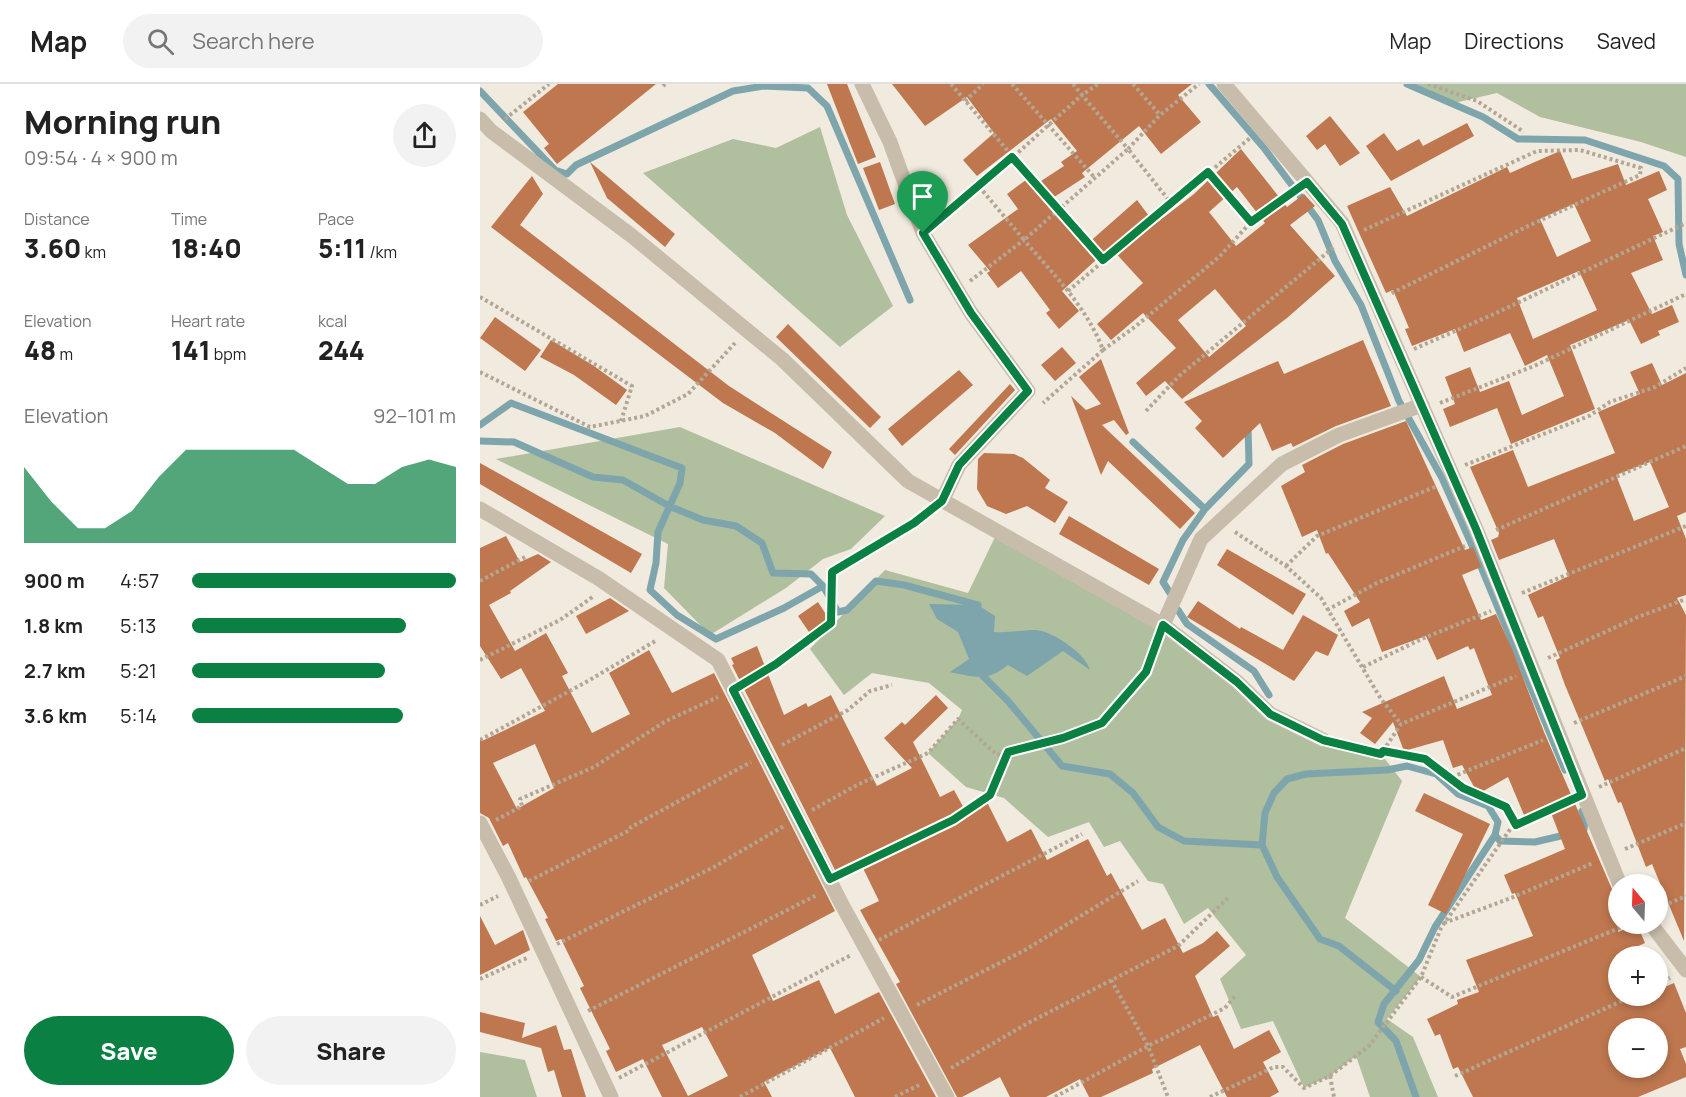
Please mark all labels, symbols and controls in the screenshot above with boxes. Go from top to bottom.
search box [123,14,543,68]
text: Map [30,22,87,60]
icon: search [144,25,177,58]
text: Search here [192,26,315,56]
text: Map [1390,27,1431,55]
text: Directions [1464,27,1564,55]
text: Saved [1597,27,1656,55]
text: Morning run [24,99,221,144]
button: share [393,104,456,167]
text: 09:54 · 4 × 900 m [24,144,178,171]
pin [897,171,948,233]
icon: arrive [906,180,939,213]
text: Distance [24,208,90,230]
text: Time [171,208,207,230]
text: Pace [318,208,354,230]
text: 3.60 [24,230,81,266]
text: 18:40 [171,230,242,266]
text: 5:11 [318,230,366,266]
text: km [81,241,106,263]
text: /km [366,241,397,263]
text: Elevation [24,310,92,332]
text: Heart rate [171,310,245,332]
text: kcal [318,310,347,332]
text: 48 [24,332,56,368]
text: 141 [171,332,211,368]
text: 244 [318,332,365,368]
text: m [56,343,73,365]
text: bpm [211,343,246,365]
text: Elevation [24,402,108,429]
text: 92–101 m [373,402,456,429]
text: 900 m [24,567,85,594]
text: 4:57 [120,567,159,594]
text: 1.8 km [24,612,83,639]
text: 5:13 [120,612,156,639]
text: 2.7 km [24,657,85,684]
text: 5:21 [120,657,157,684]
text: 3.6 km [24,702,87,729]
text: 5:14 [120,702,157,729]
north arrow [1608,874,1668,934]
map controls [1608,874,1668,1078]
button: + [1608,946,1668,1006]
button: Save [24,1016,234,1085]
button: Share [246,1016,456,1085]
button: − [1608,1018,1668,1078]

